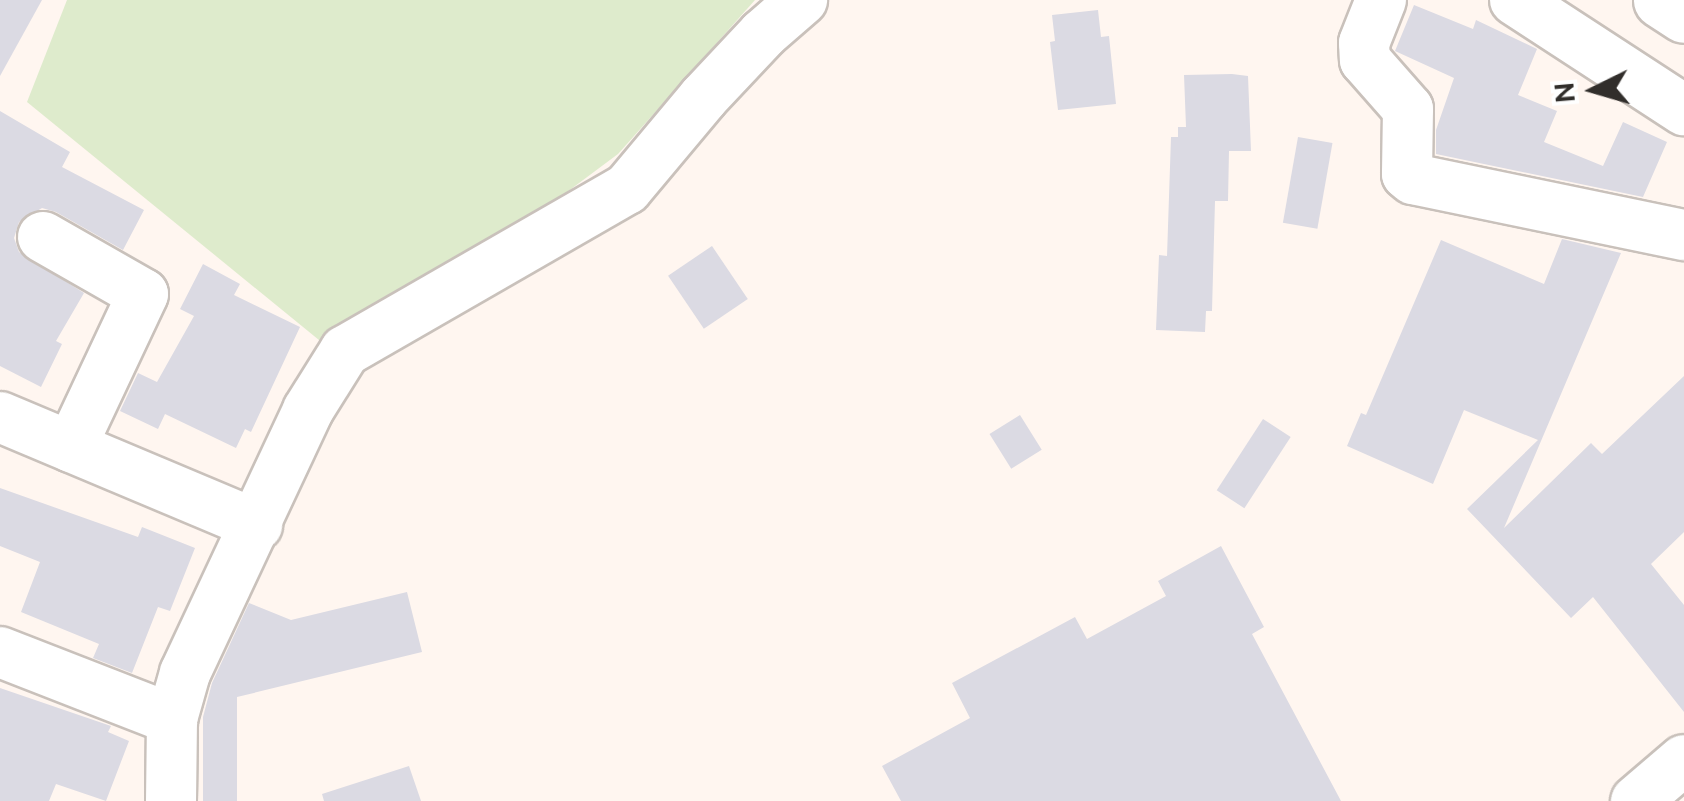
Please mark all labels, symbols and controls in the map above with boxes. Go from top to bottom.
north arrow [1544,40,1644,140]
text: N [1547,81,1580,104]

